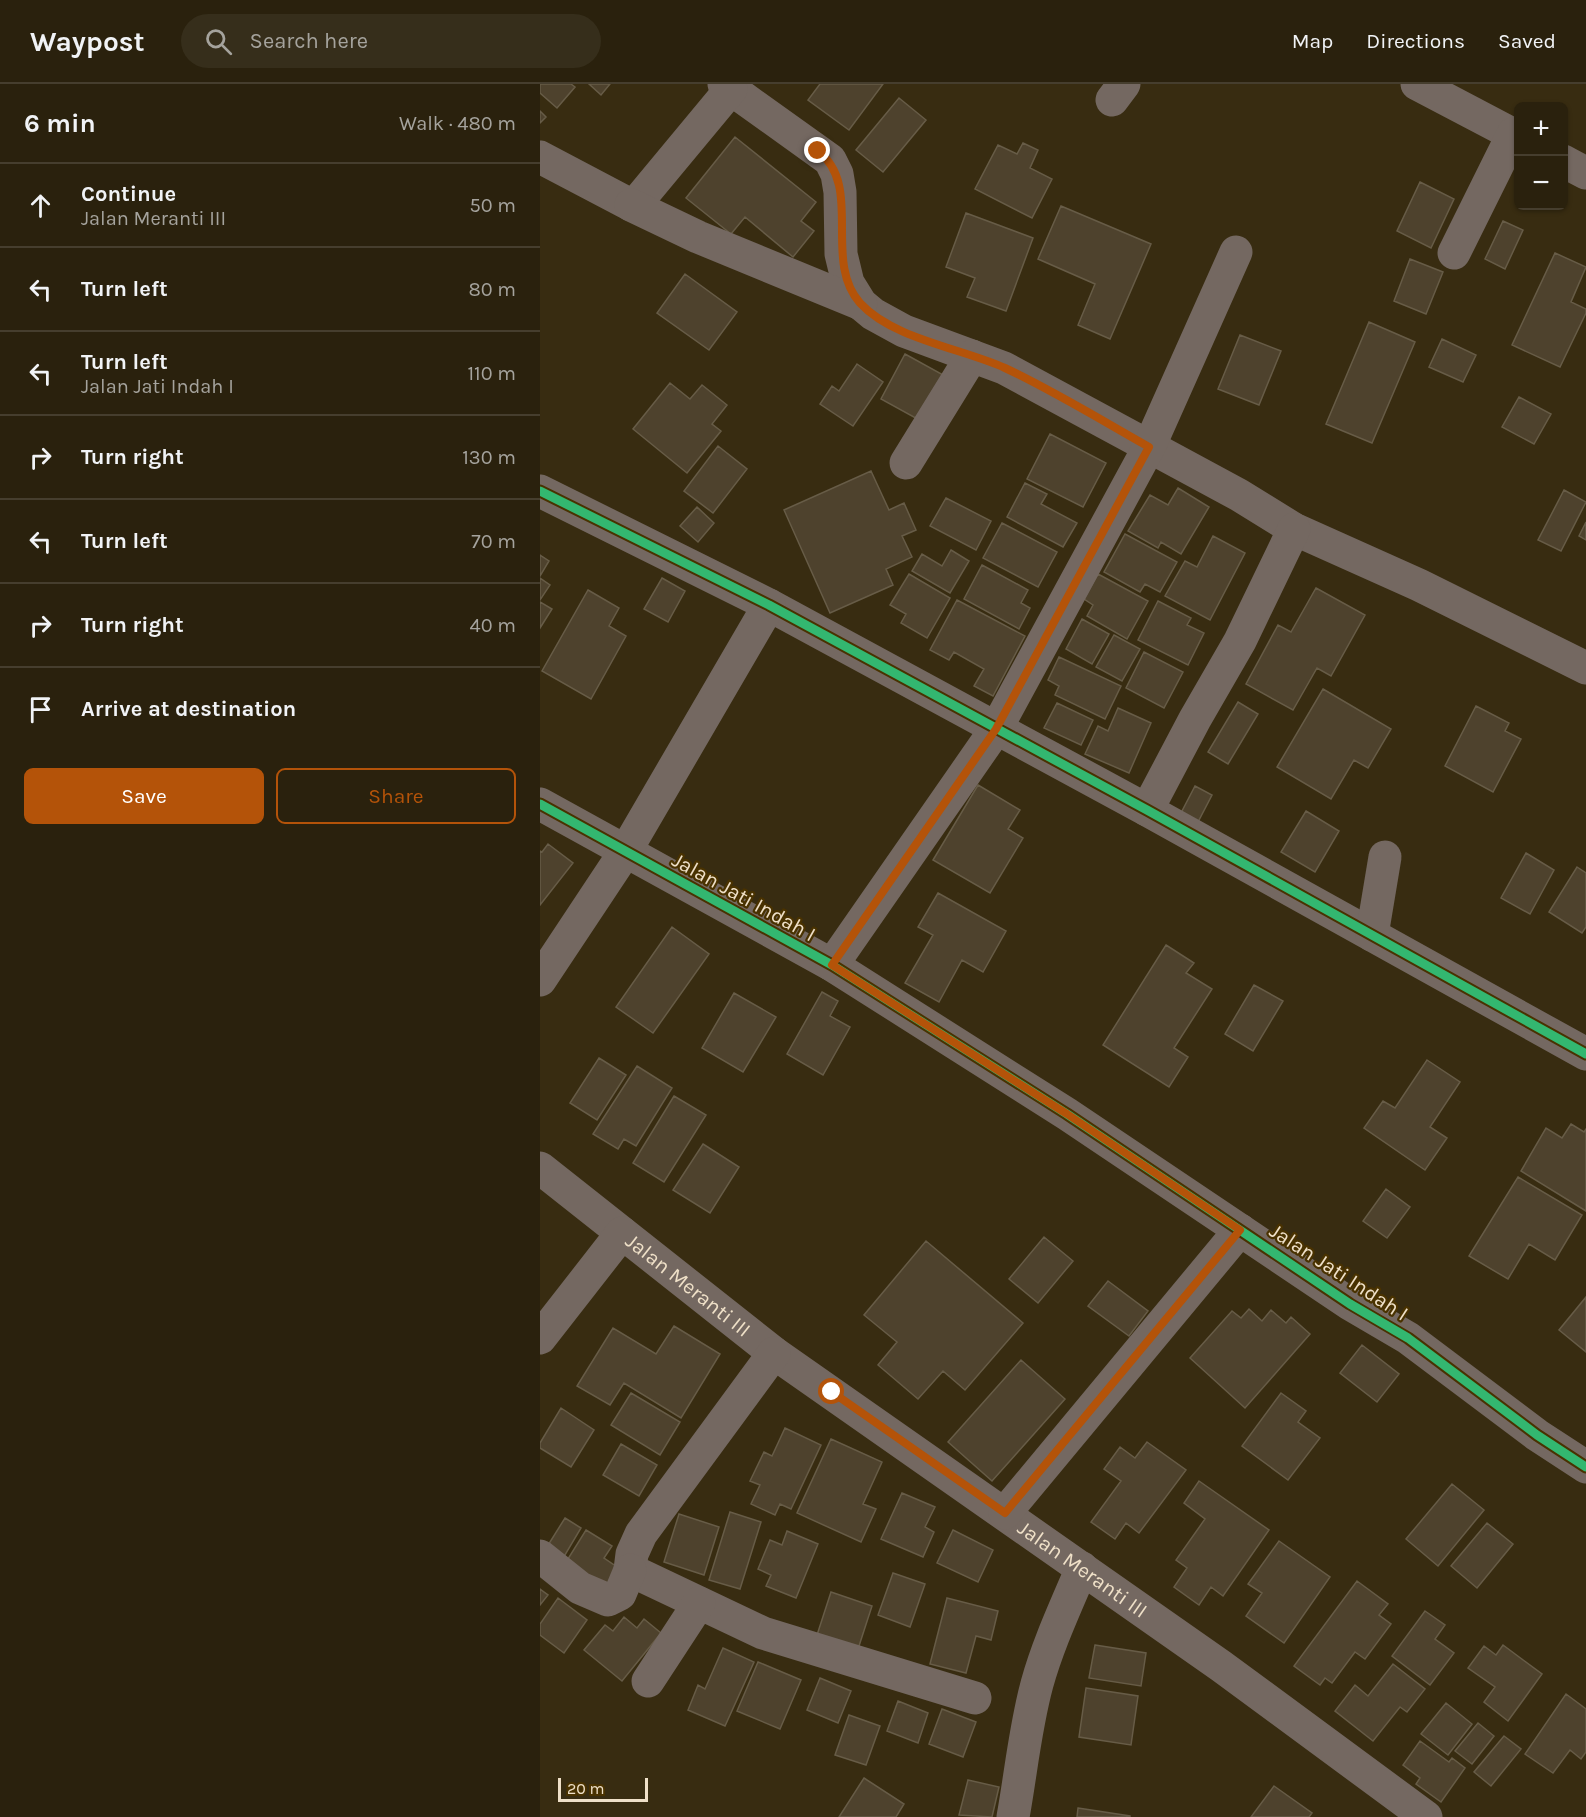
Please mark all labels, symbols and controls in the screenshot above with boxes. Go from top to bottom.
search box [181,14,601,68]
text: Waypost [30,25,145,58]
icon: search [202,25,235,58]
text: Search here [250,28,368,54]
text: Map [1292,29,1333,53]
text: Directions [1366,29,1465,53]
text: Saved [1498,29,1556,53]
map controls [1514,102,1568,210]
button: + [1514,102,1568,156]
text: 6 min [24,108,96,139]
text: Walk · 480 m [399,112,516,135]
route end [804,137,830,163]
button: − [1514,156,1568,210]
text: Continue [81,181,176,207]
icon: ahead [24,189,57,222]
text: 50 m [469,194,516,217]
text: Jalan Meranti III [81,207,226,230]
icon: left [24,273,57,306]
text: Turn left [81,276,168,302]
text: 80 m [468,278,516,301]
text: Turn left [81,349,168,375]
icon: left [24,357,57,390]
text: 110 m [467,362,516,385]
text: Jalan Jati Indah I [81,375,234,398]
icon: right [24,441,57,474]
text: Turn right [81,444,184,470]
text: 130 m [462,446,516,469]
icon: left [24,525,57,558]
text: Turn left [81,528,168,554]
text: 70 m [471,530,516,553]
icon: right [24,609,57,642]
text: Turn right [81,612,184,638]
text: 40 m [470,614,516,637]
icon: arrive [24,693,57,726]
text: Arrive at destination [81,696,296,722]
button: Save [24,768,264,824]
button: Share [276,768,516,824]
street label: Jalan Jati Indah I [668,848,820,946]
street label: Jalan Jati Indah I [1265,1218,1413,1326]
street label: Jalan Meranti III [621,1229,756,1342]
route start [818,1378,844,1404]
street label: Jalan Meranti III [1013,1516,1152,1623]
scale bar [558,1775,648,1802]
text: 20 m [567,1779,605,1798]

